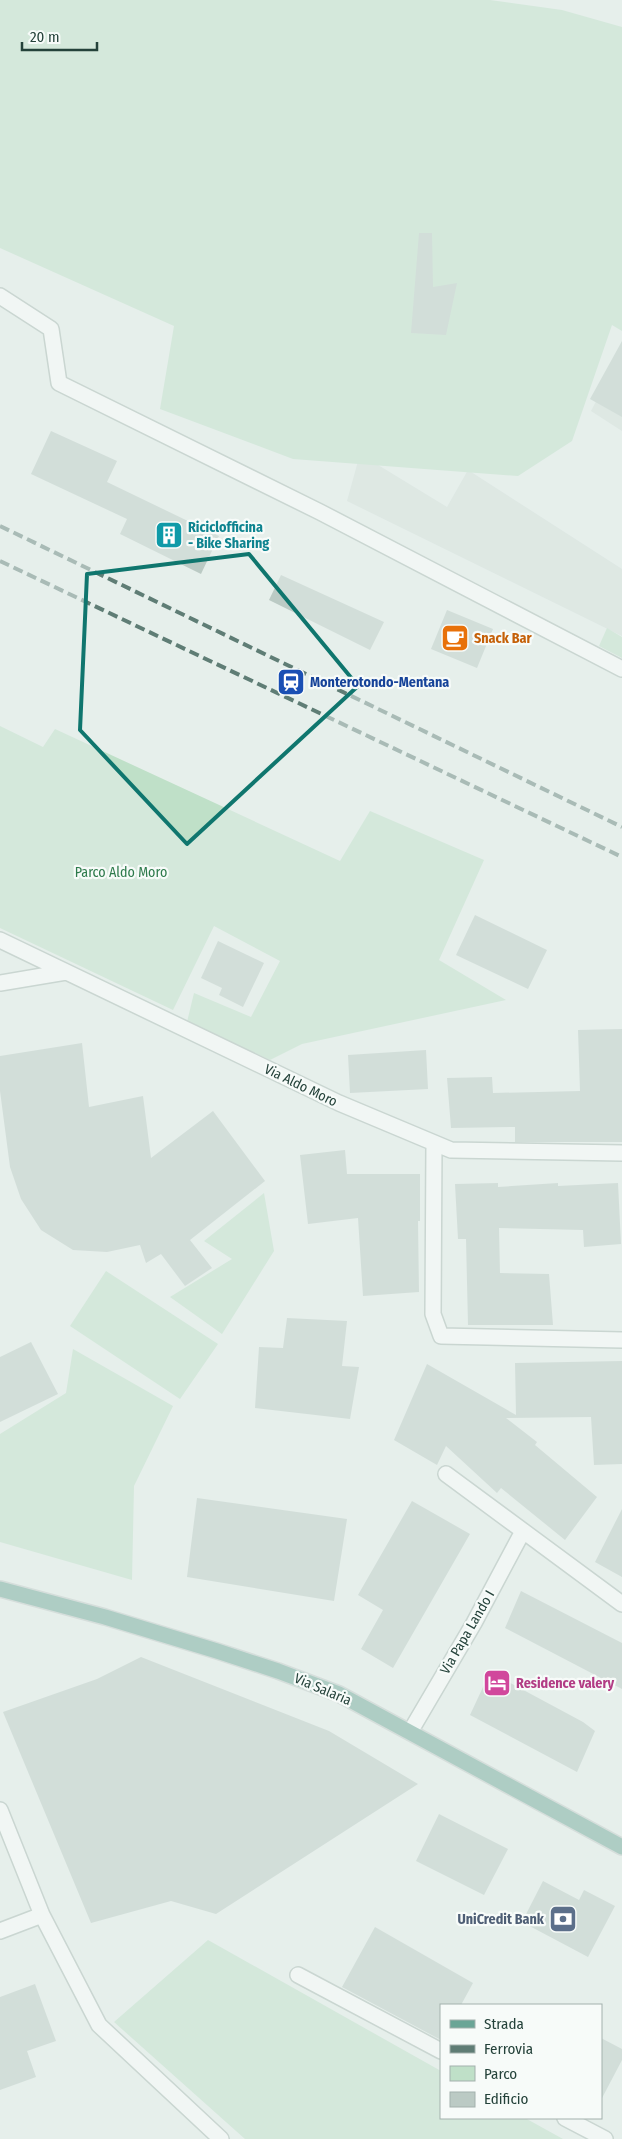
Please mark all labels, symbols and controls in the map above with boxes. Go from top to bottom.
scale bar [22,20,98,52]
text: 20 m [30,28,60,46]
place label: Riciclofficina - Bike Sharing [188,519,269,552]
building icon: Riciclofficina - Bike Sharing [154,520,184,550]
cafe icon: Snack Bar [440,623,470,653]
place label: Snack Bar [474,630,532,647]
station icon: Monterotondo-Mentana [276,667,306,697]
place label: Monterotondo-Mentana [310,674,449,691]
park label: Parco Aldo Moro [75,864,167,881]
street label: Via Aldo Moro [261,1060,340,1110]
street label: Via Papa Lando I [437,1587,498,1677]
hotel icon: Residence valery [482,1668,512,1698]
street label: Via Salaria [292,1670,354,1709]
place label: Residence valery [516,1675,615,1692]
bank icon: UniCredit Bank [548,1904,578,1934]
place label: UniCredit Bank [457,1911,545,1928]
legend [440,2004,602,2119]
text: Strada [484,2015,524,2033]
text: Ferrovia [484,2040,533,2058]
text: Parco [484,2065,517,2083]
text: Edificio [484,2090,529,2108]

